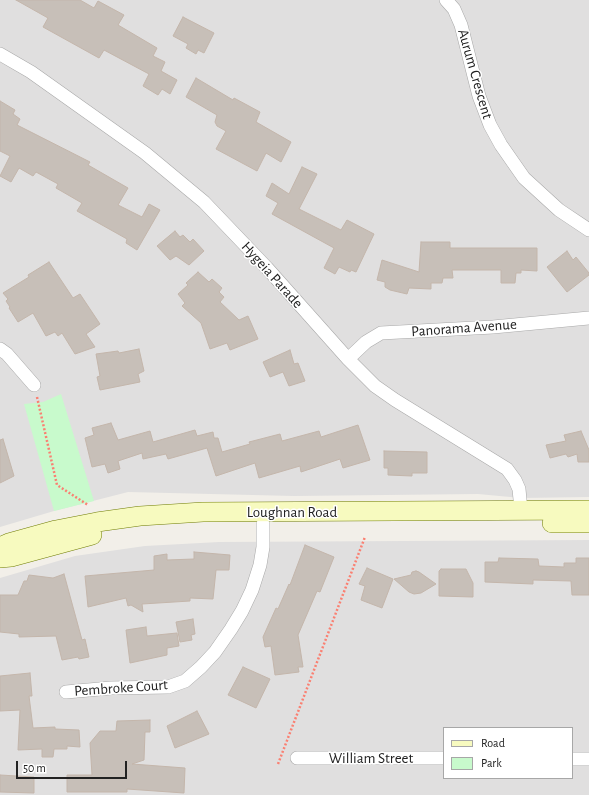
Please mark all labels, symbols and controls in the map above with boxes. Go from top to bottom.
street label: Aurum Crescent [454,27,496,121]
street label: Hygeia Parade [237,238,307,312]
street label: Panorama Avenue [411,315,517,341]
street label: Loughnan Road [247,503,337,521]
street label: Pembroke Court [74,676,168,700]
legend [443,727,573,779]
text: Road [481,737,505,749]
street label: William Street [329,749,413,767]
scale bar [18,753,129,779]
text: Park [481,757,502,769]
text: 50 m [23,762,46,774]

